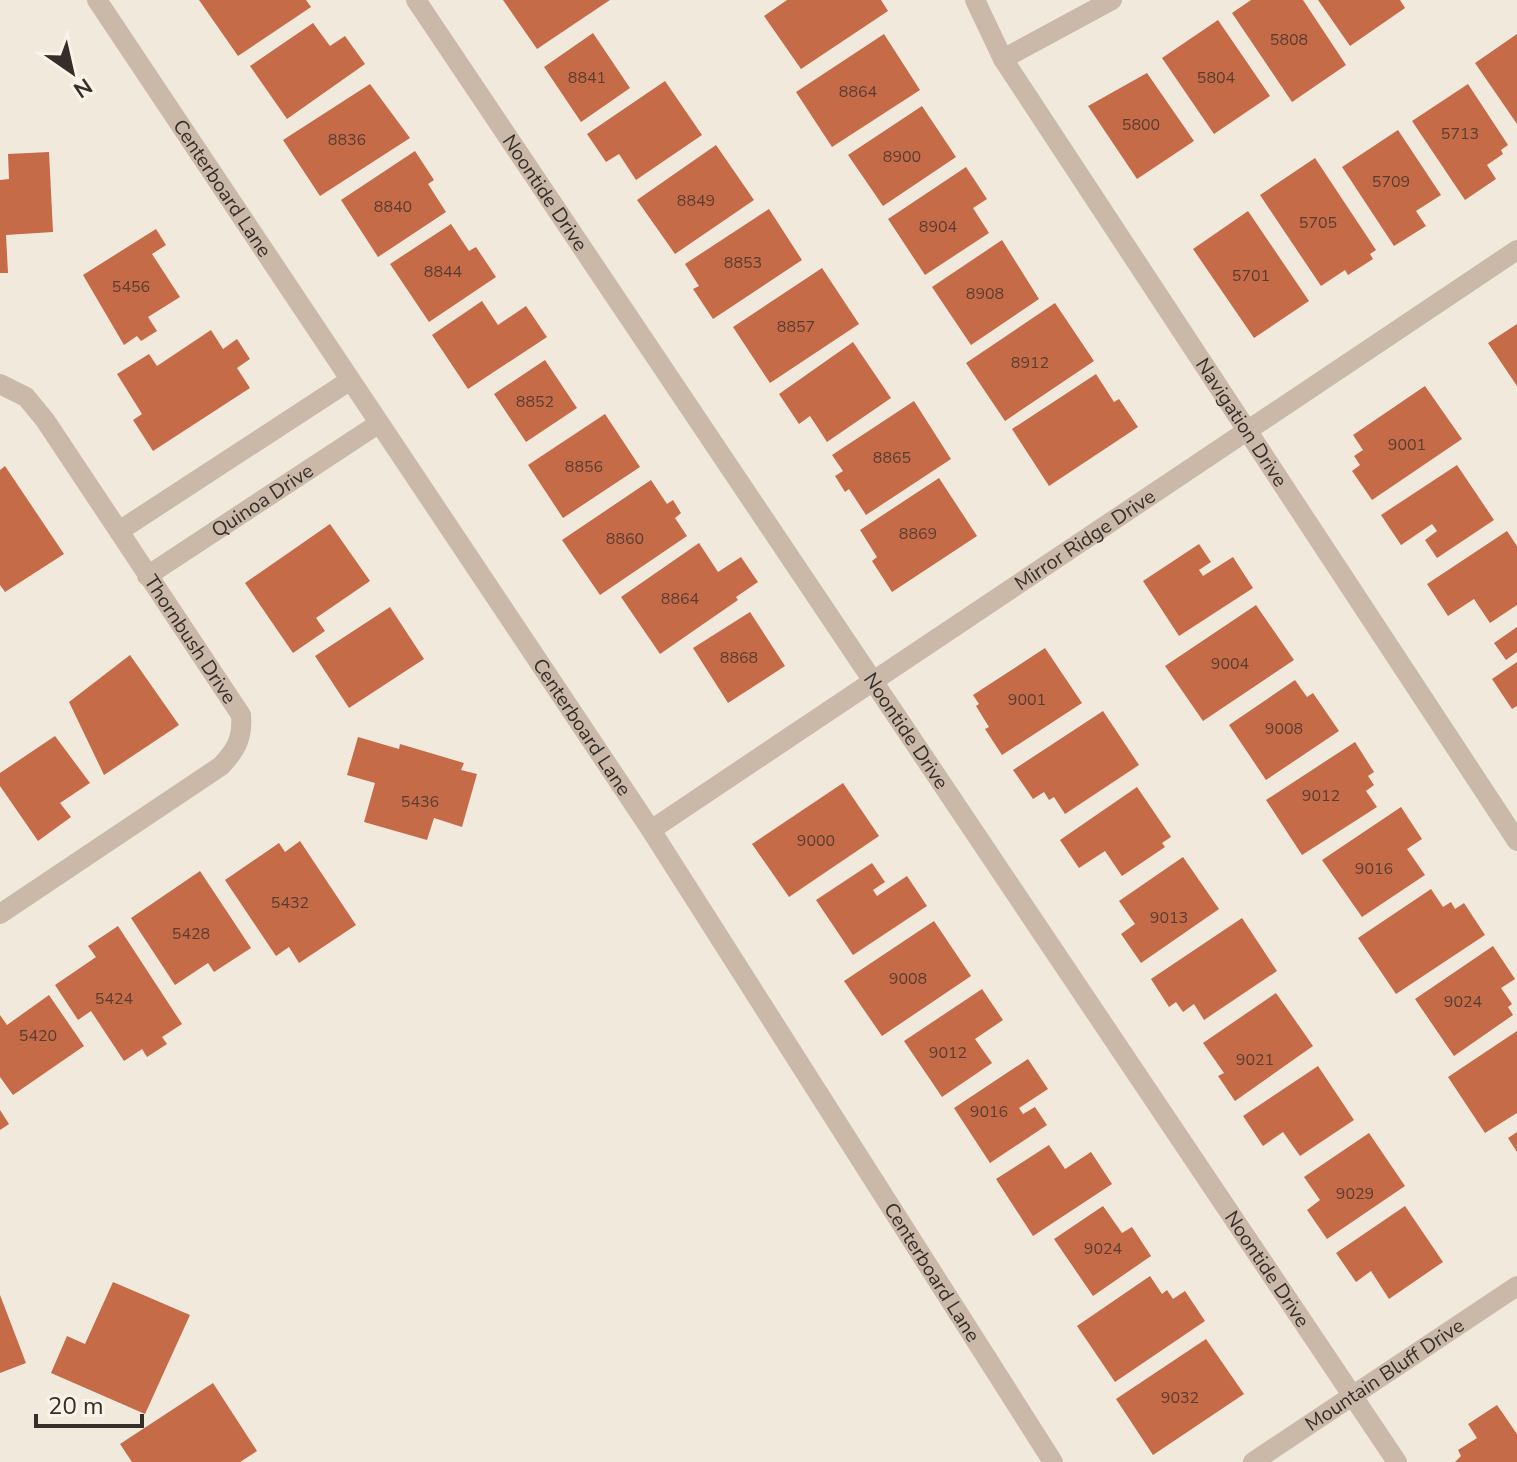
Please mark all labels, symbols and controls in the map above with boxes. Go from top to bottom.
house number: 5808 [1270,29,1308,51]
north arrow [32,32,112,112]
house number: 8841 [568,67,606,89]
house number: 5804 [1197,67,1236,89]
text: N [67,71,98,105]
house number: 8864 [839,81,878,103]
street label: Centerboard Lane [166,114,278,262]
house number: 5800 [1122,114,1160,136]
house number: 5713 [1441,123,1479,145]
house number: 8836 [328,129,366,151]
street label: Noontide Drive [496,129,594,256]
house number: 8900 [883,146,921,168]
house number: 5709 [1372,171,1410,193]
house number: 8849 [677,190,715,212]
house number: 8840 [374,196,412,218]
house number: 5705 [1299,212,1337,234]
house number: 8904 [919,216,958,238]
house number: 8853 [724,252,762,274]
house number: 8844 [424,261,463,283]
house number: 5701 [1232,265,1270,287]
house number: 5456 [112,276,150,298]
house number: 8908 [966,283,1004,305]
house number: 8857 [777,316,815,338]
house number: 8912 [1011,352,1049,374]
street label: Navigation Drive [1189,353,1294,492]
house number: 8852 [516,391,554,413]
house number: 9001 [1388,434,1426,456]
house number: 8865 [873,447,911,469]
house number: 8856 [565,456,603,478]
street label: Quinoa Drive [206,457,319,544]
street label: Mirror Ridge Drive [1009,483,1161,597]
house number: 8869 [899,523,937,545]
house number: 8860 [606,528,644,550]
street label: Thornbush Drive [138,570,243,709]
house number: 8864 [661,588,700,610]
house number: 8868 [720,647,758,669]
street label: Centerboard Lane [526,653,638,801]
house number: 9004 [1211,653,1250,675]
street label: Noontide Drive [857,667,955,795]
house number: 9001 [1008,689,1046,711]
house number: 9008 [1265,718,1303,740]
house number: 9012 [1302,785,1340,807]
house number: 5436 [401,791,439,813]
house number: 9000 [797,830,835,852]
house number: 9016 [1355,858,1393,880]
house number: 5432 [271,892,309,914]
house number: 9013 [1150,907,1188,929]
house number: 5428 [172,923,210,945]
house number: 9008 [889,968,927,990]
house number: 5424 [95,988,134,1010]
house number: 9024 [1444,991,1483,1013]
house number: 5420 [19,1025,57,1047]
house number: 9012 [929,1042,967,1064]
house number: 9021 [1236,1049,1274,1071]
house number: 9016 [970,1101,1008,1123]
house number: 9029 [1336,1183,1374,1205]
street label: Centerboard Lane [877,1198,986,1347]
street label: Noontide Drive [1218,1206,1316,1333]
house number: 9024 [1084,1238,1123,1260]
street label: Mountain Bluff Drive [1300,1312,1470,1438]
scale bar [36,1378,142,1428]
house number: 9032 [1161,1387,1199,1409]
text: 20 m [48,1390,104,1422]

